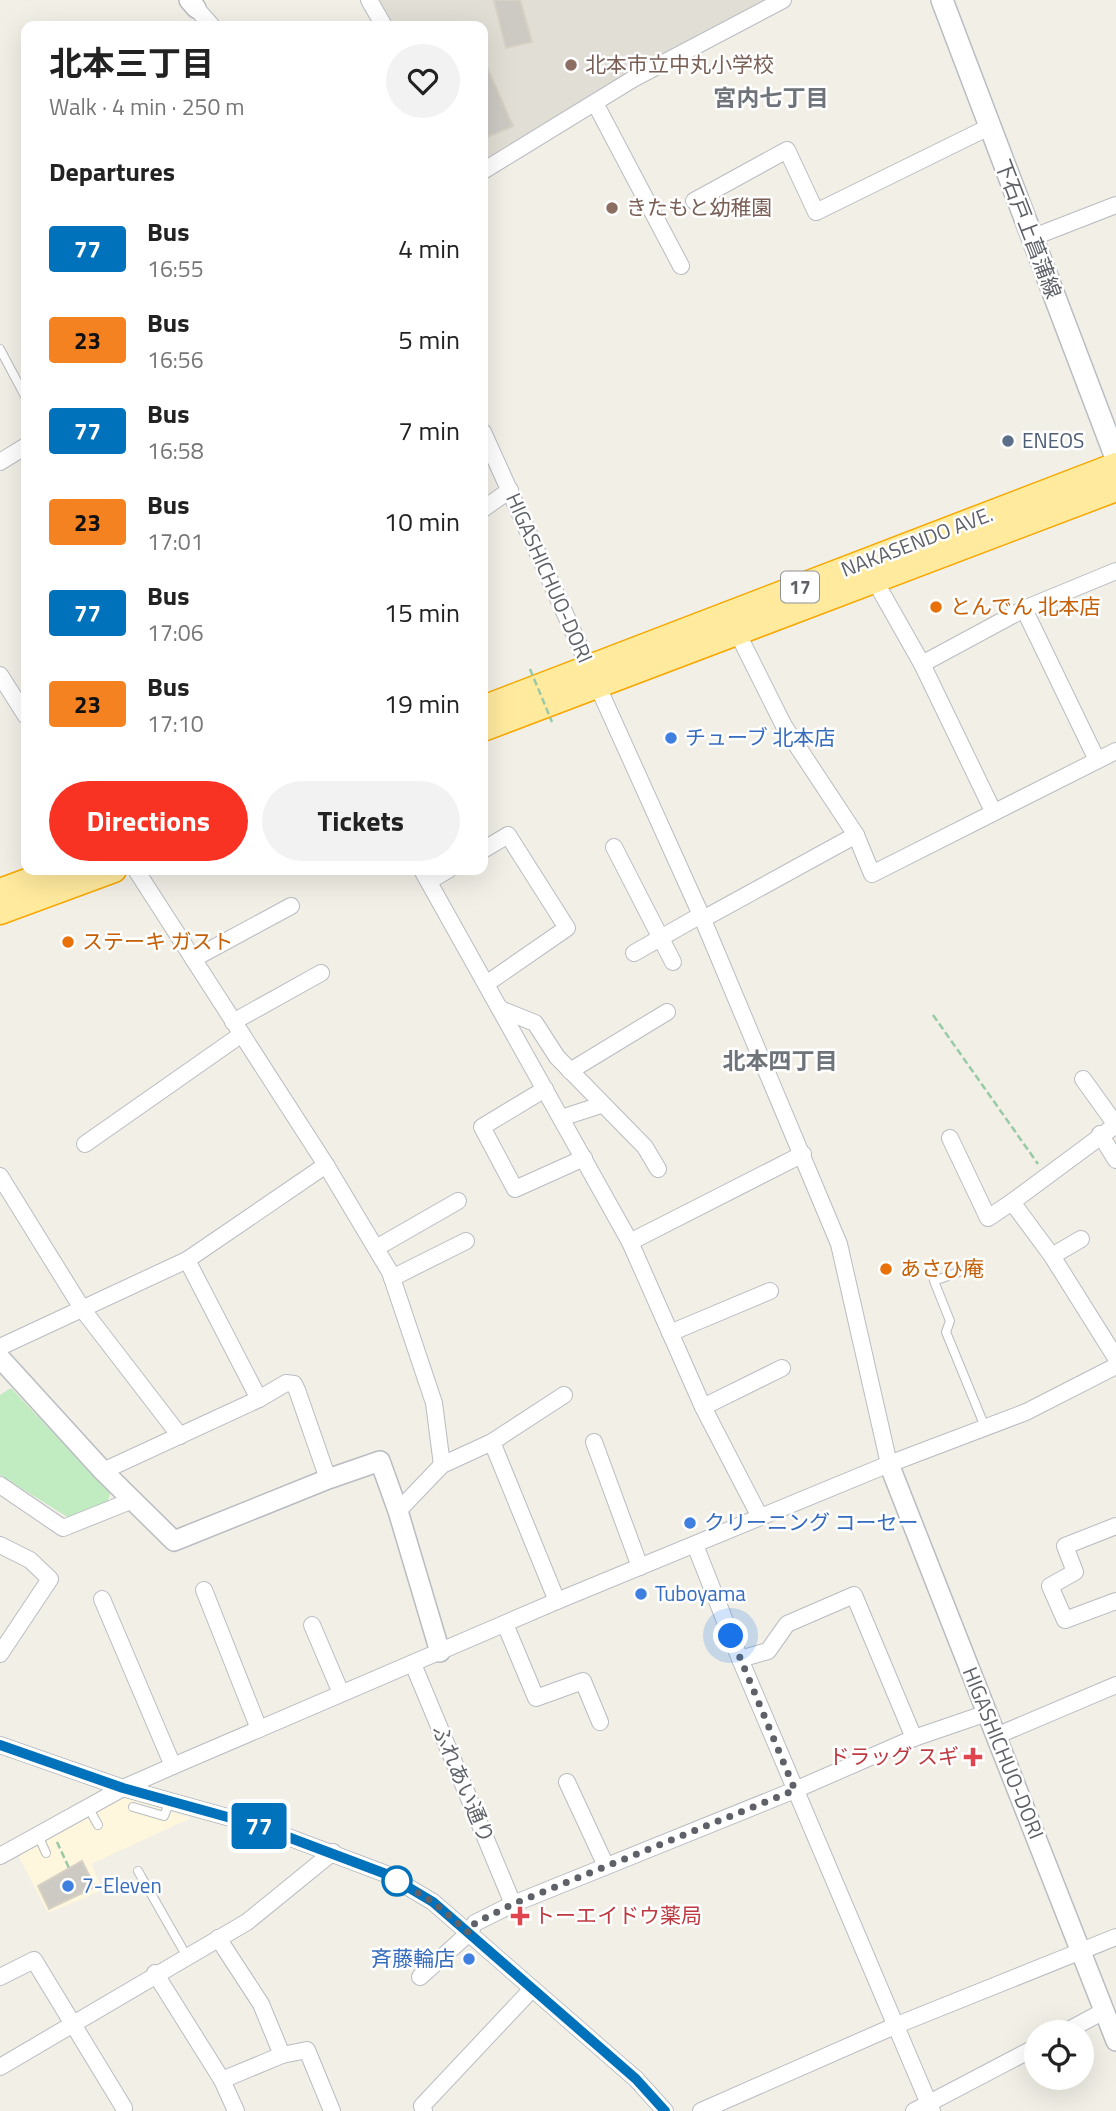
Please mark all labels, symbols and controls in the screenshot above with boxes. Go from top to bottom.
text: 北本三丁目 [49,38,214,88]
button: heart [386,44,460,118]
place label: 北本市立中丸小学校 [585,48,774,80]
marker: 北本市立中丸小学校 [563,57,579,73]
district label: 宮内七丁目 [714,80,829,115]
text: Walk · 4 min · 250 m [49,89,245,124]
text: Departures [49,152,175,191]
street label: 下石戸上菖蒲線 [988,154,1070,303]
place label: きたもと幼稚園 [626,191,773,223]
marker: きたもと幼稚園 [604,200,620,216]
text: Bus [147,212,189,251]
text: 4 min [398,229,460,268]
text: 77 [74,231,101,267]
text: 16:55 [147,251,204,286]
text: Bus [147,303,189,342]
text: 5 min [398,320,460,359]
text: 23 [74,322,101,358]
text: 16:56 [147,342,204,377]
text: Bus [147,394,189,433]
text: 7 min [398,411,460,450]
text: 77 [74,413,101,449]
place label: ENEOS [1022,424,1085,456]
text: 16:58 [147,433,204,468]
marker: ENEOS [1000,433,1016,449]
text: Bus [147,485,189,524]
street label: HIGASHICHUO-DORI [498,487,602,668]
street label: NAKASENDO AVE. [836,497,997,585]
text: 10 min [384,502,460,541]
text: 23 [74,504,101,540]
text: 17:01 [147,524,204,559]
road number: 17 [781,572,819,602]
text: Bus [147,576,189,615]
place label: とんでん 北本店 [950,590,1101,622]
text: 15 min [384,593,460,632]
text: 77 [74,595,101,631]
marker: とんでん 北本店 [928,599,944,615]
text: 17:06 [147,615,204,650]
text: Bus [147,667,189,706]
text: 19 min [384,684,460,723]
text: 23 [74,686,101,722]
text: 17:10 [147,706,204,741]
place label: チューブ 北本店 [685,721,835,753]
marker: チューブ 北本店 [663,730,679,746]
button: Directions [49,781,248,861]
button: Tickets [262,781,460,861]
place label: ステーキ ガスト [82,925,234,957]
marker: ステーキ ガスト [60,934,76,950]
district label: 北本四丁目 [723,1043,838,1078]
place label: あさひ庵 [900,1252,984,1284]
marker: あさひ庵 [878,1261,894,1277]
place label: クリーニング コーセー [704,1506,919,1538]
marker: クリーニング コーセー [682,1515,698,1531]
place label: Tuboyama [655,1577,746,1609]
marker: Tuboyama [633,1586,649,1602]
your location [713,1618,748,1653]
street label: HIGASHICHUO-DORI [955,1662,1053,1843]
street label: ふれあい通り [425,1719,503,1848]
place label: ドラッグ スギ [828,1740,959,1772]
marker: ドラッグ スギ [965,1749,981,1765]
line badge: 77 [228,1803,290,1849]
text: 77 [246,1808,272,1844]
unlabelled marker [382,1866,412,1896]
place label: 7-Eleven [82,1869,162,1901]
marker: 7-Eleven [60,1878,76,1894]
place label: トーエイドウ薬局 [534,1899,702,1931]
marker: トーエイドウ薬局 [512,1908,528,1924]
place label: 斉藤輪店 [371,1942,455,1974]
marker: 斉藤輪店 [461,1951,477,1967]
map controls [1024,2020,1094,2090]
button: locate [1024,2020,1094,2090]

